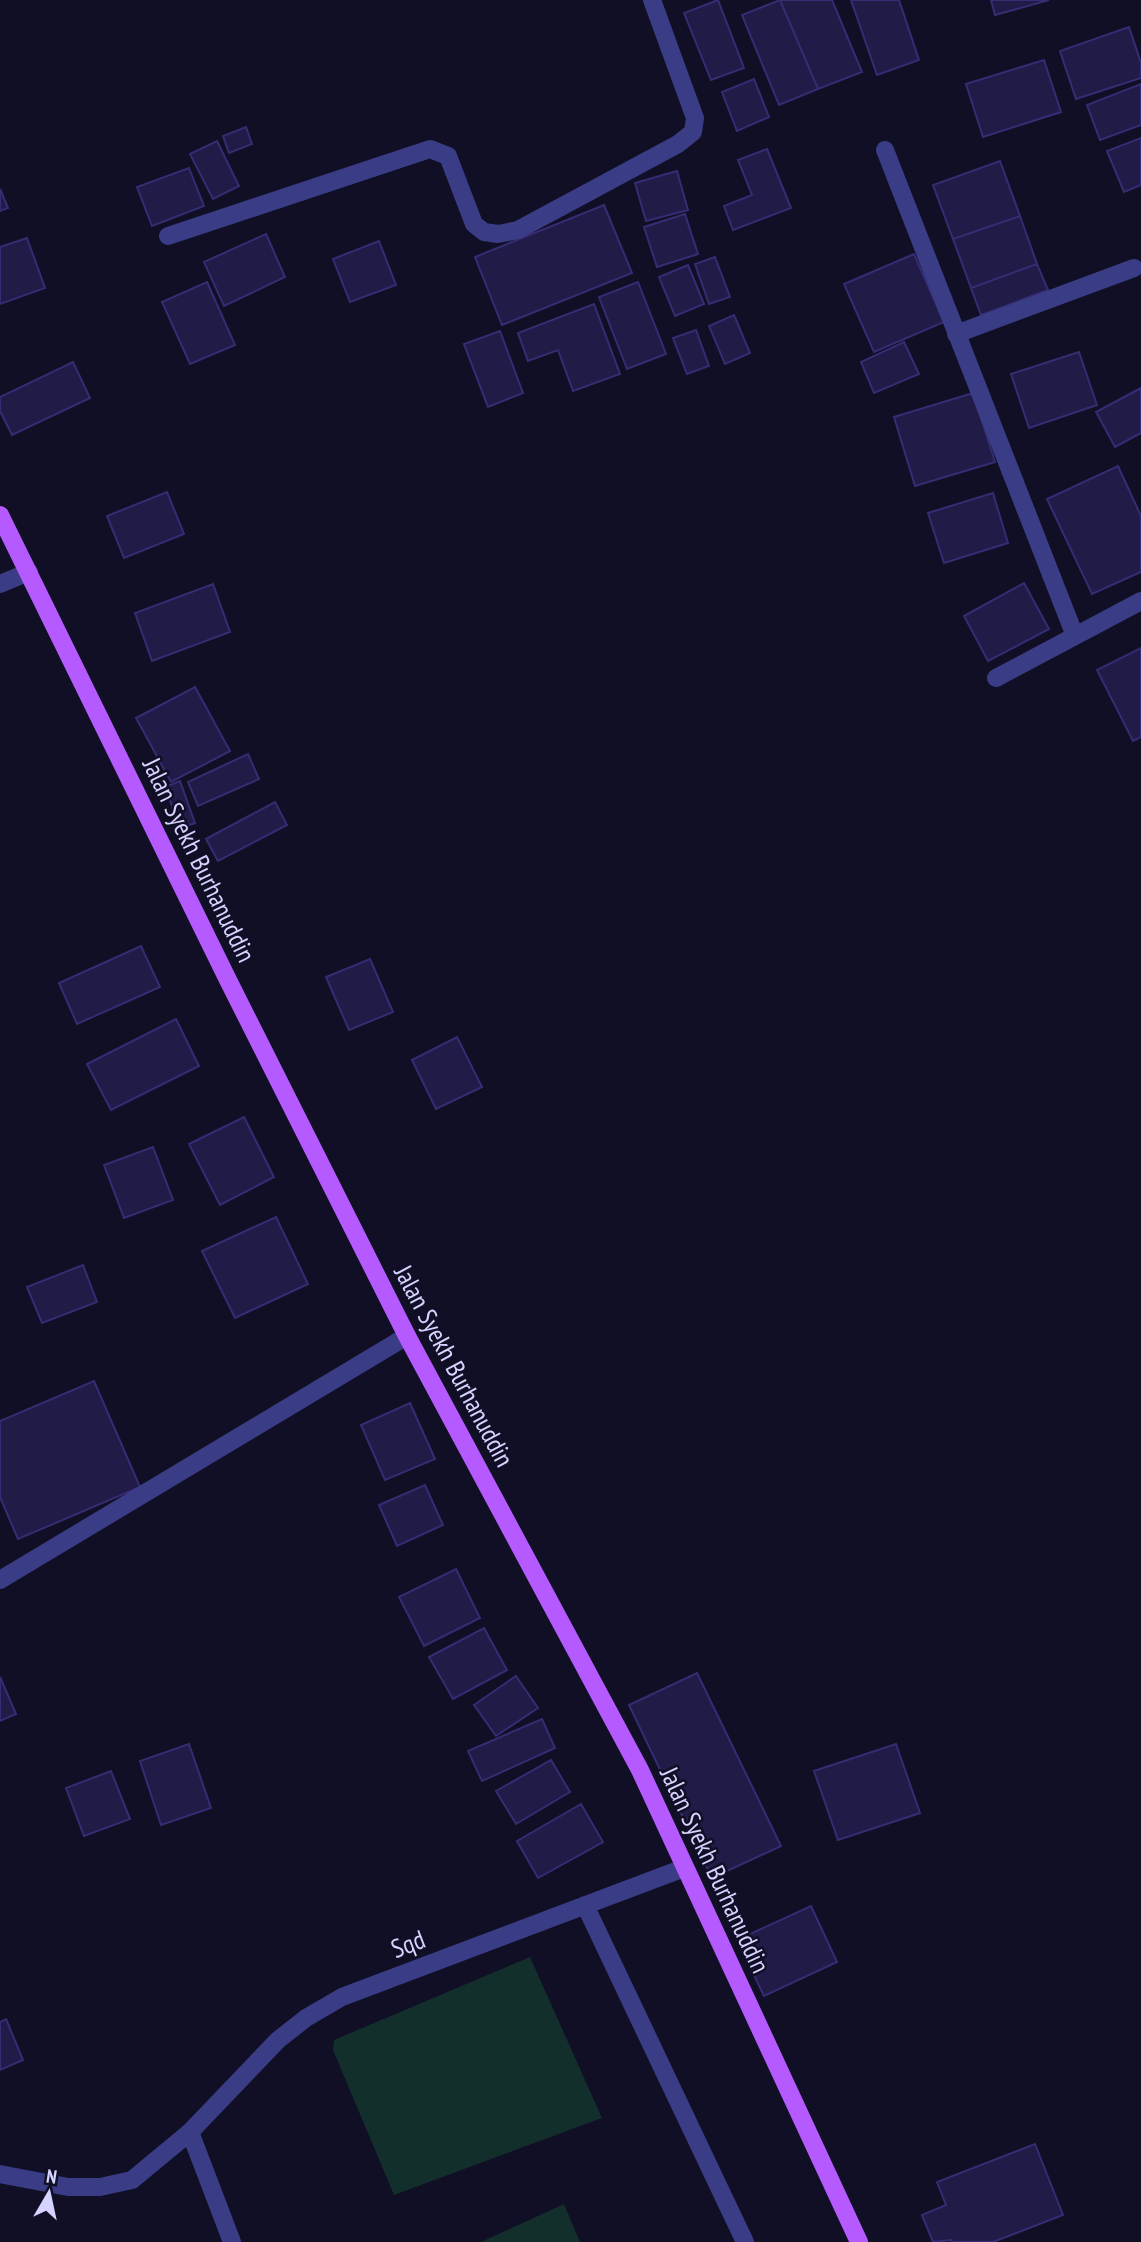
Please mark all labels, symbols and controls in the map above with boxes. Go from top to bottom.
street label: Jalan Syekh Burhanuddin [135,751,263,967]
street label: Jalan Syekh Burhanuddin [387,1258,521,1472]
street label: Jalan Syekh Burhanuddin [653,1761,778,1978]
street label: Sqd [386,1922,429,1965]
north arrow [14,2158,84,2228]
text: N [45,2164,59,2189]

